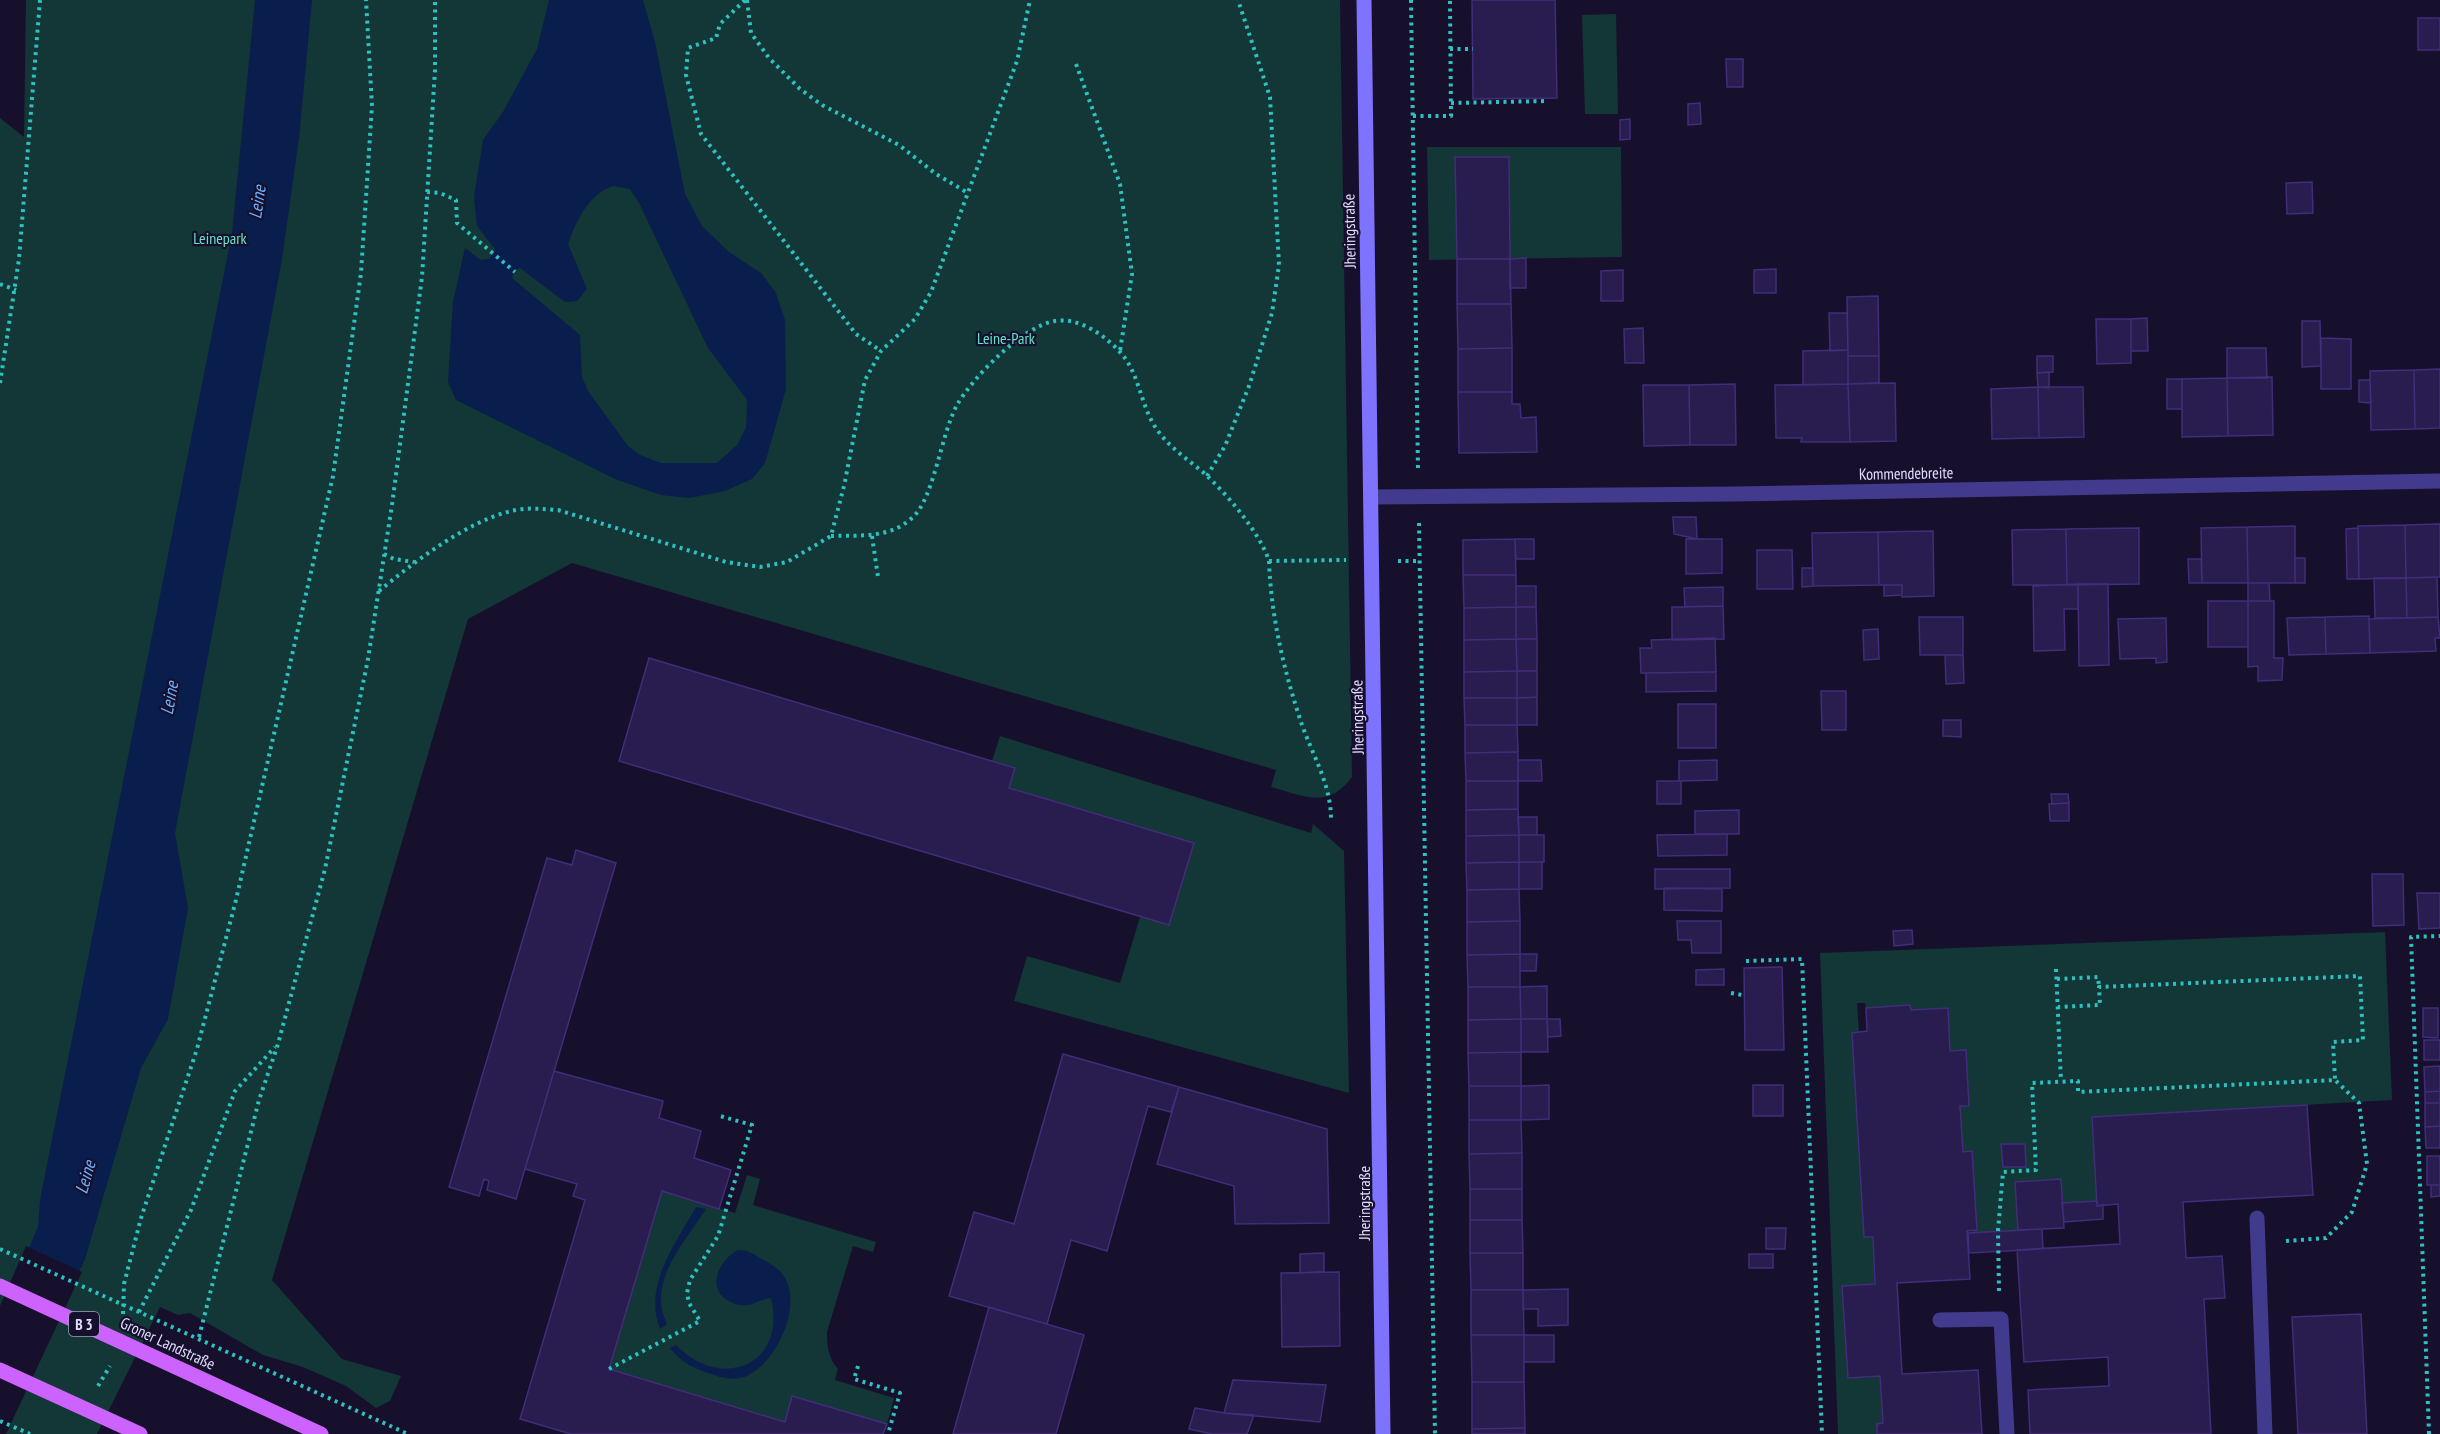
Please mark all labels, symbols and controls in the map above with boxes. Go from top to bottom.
water label: Leine [243,182,271,220]
street label: Jheringstraße [1338,194,1360,269]
park label: Leinepark [193,228,248,248]
park label: Leine-Park [977,328,1036,348]
street label: Kommendebreite [1859,462,1953,484]
water label: Leine [155,678,183,716]
street label: Jheringstraße [1346,680,1368,755]
water label: Leine [69,1156,101,1196]
street label: Jheringstraße [1354,1166,1374,1241]
road number: B 3 [69,1312,99,1336]
street label: Groner Landstraße [117,1312,219,1374]

